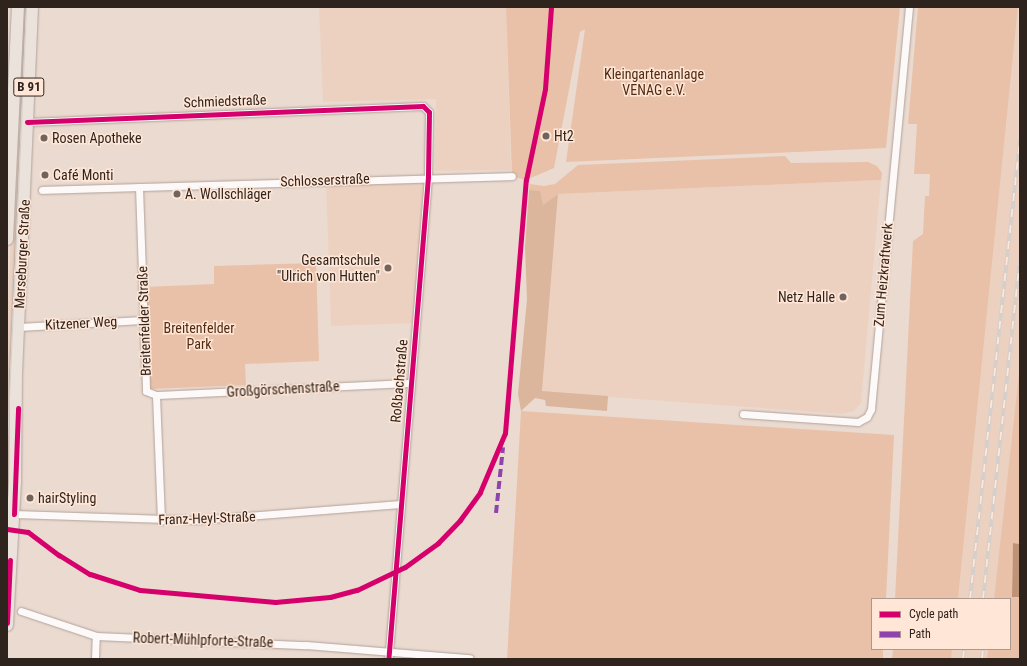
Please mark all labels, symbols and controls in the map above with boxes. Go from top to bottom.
park label: Kleingartenanlage VENAG e.V. [604,66,704,98]
road number: B 91 [13,76,45,98]
street label: Schmiedstraße [183,91,267,111]
place label: Ht2 [554,128,574,144]
place label: Rosen Apotheke [52,130,142,146]
marker: Ht2 [541,131,551,141]
marker: Rosen Apotheke [39,133,49,143]
place label: Café Monti [53,167,113,183]
marker: Café Monti [40,170,50,180]
street label: Schlosserstraße [280,170,370,190]
place label: A. Wollschläger [185,186,271,202]
marker: A. Wollschläger [172,189,182,199]
street label: Merseburger Straße [11,199,33,309]
street label: Zum Heizkraftwerk [870,222,896,328]
place label: Gesamtschule "Ulrich von Hutten" [277,252,380,284]
marker: Gesamtschule "Ulrich von Hutten" [383,263,393,273]
street label: Breitenfelder Straße [134,266,154,376]
place label: Netz Halle [778,289,835,305]
marker: Netz Halle [838,292,848,302]
street label: Kitzener Weg [44,313,118,333]
park label: Breitenfelder Park [164,320,234,352]
street label: Roßbachstraße [387,339,411,423]
street label: Großgörschenstraße [226,378,340,400]
place label: hairStyling [38,490,96,506]
marker: hairStyling [25,493,35,503]
street label: Franz-Heyl-Straße [158,508,256,528]
legend [871,598,1011,650]
text: Cycle path [909,607,958,621]
text: Path [909,627,931,641]
street label: Robert-Mühlpforte-Straße [132,629,274,651]

